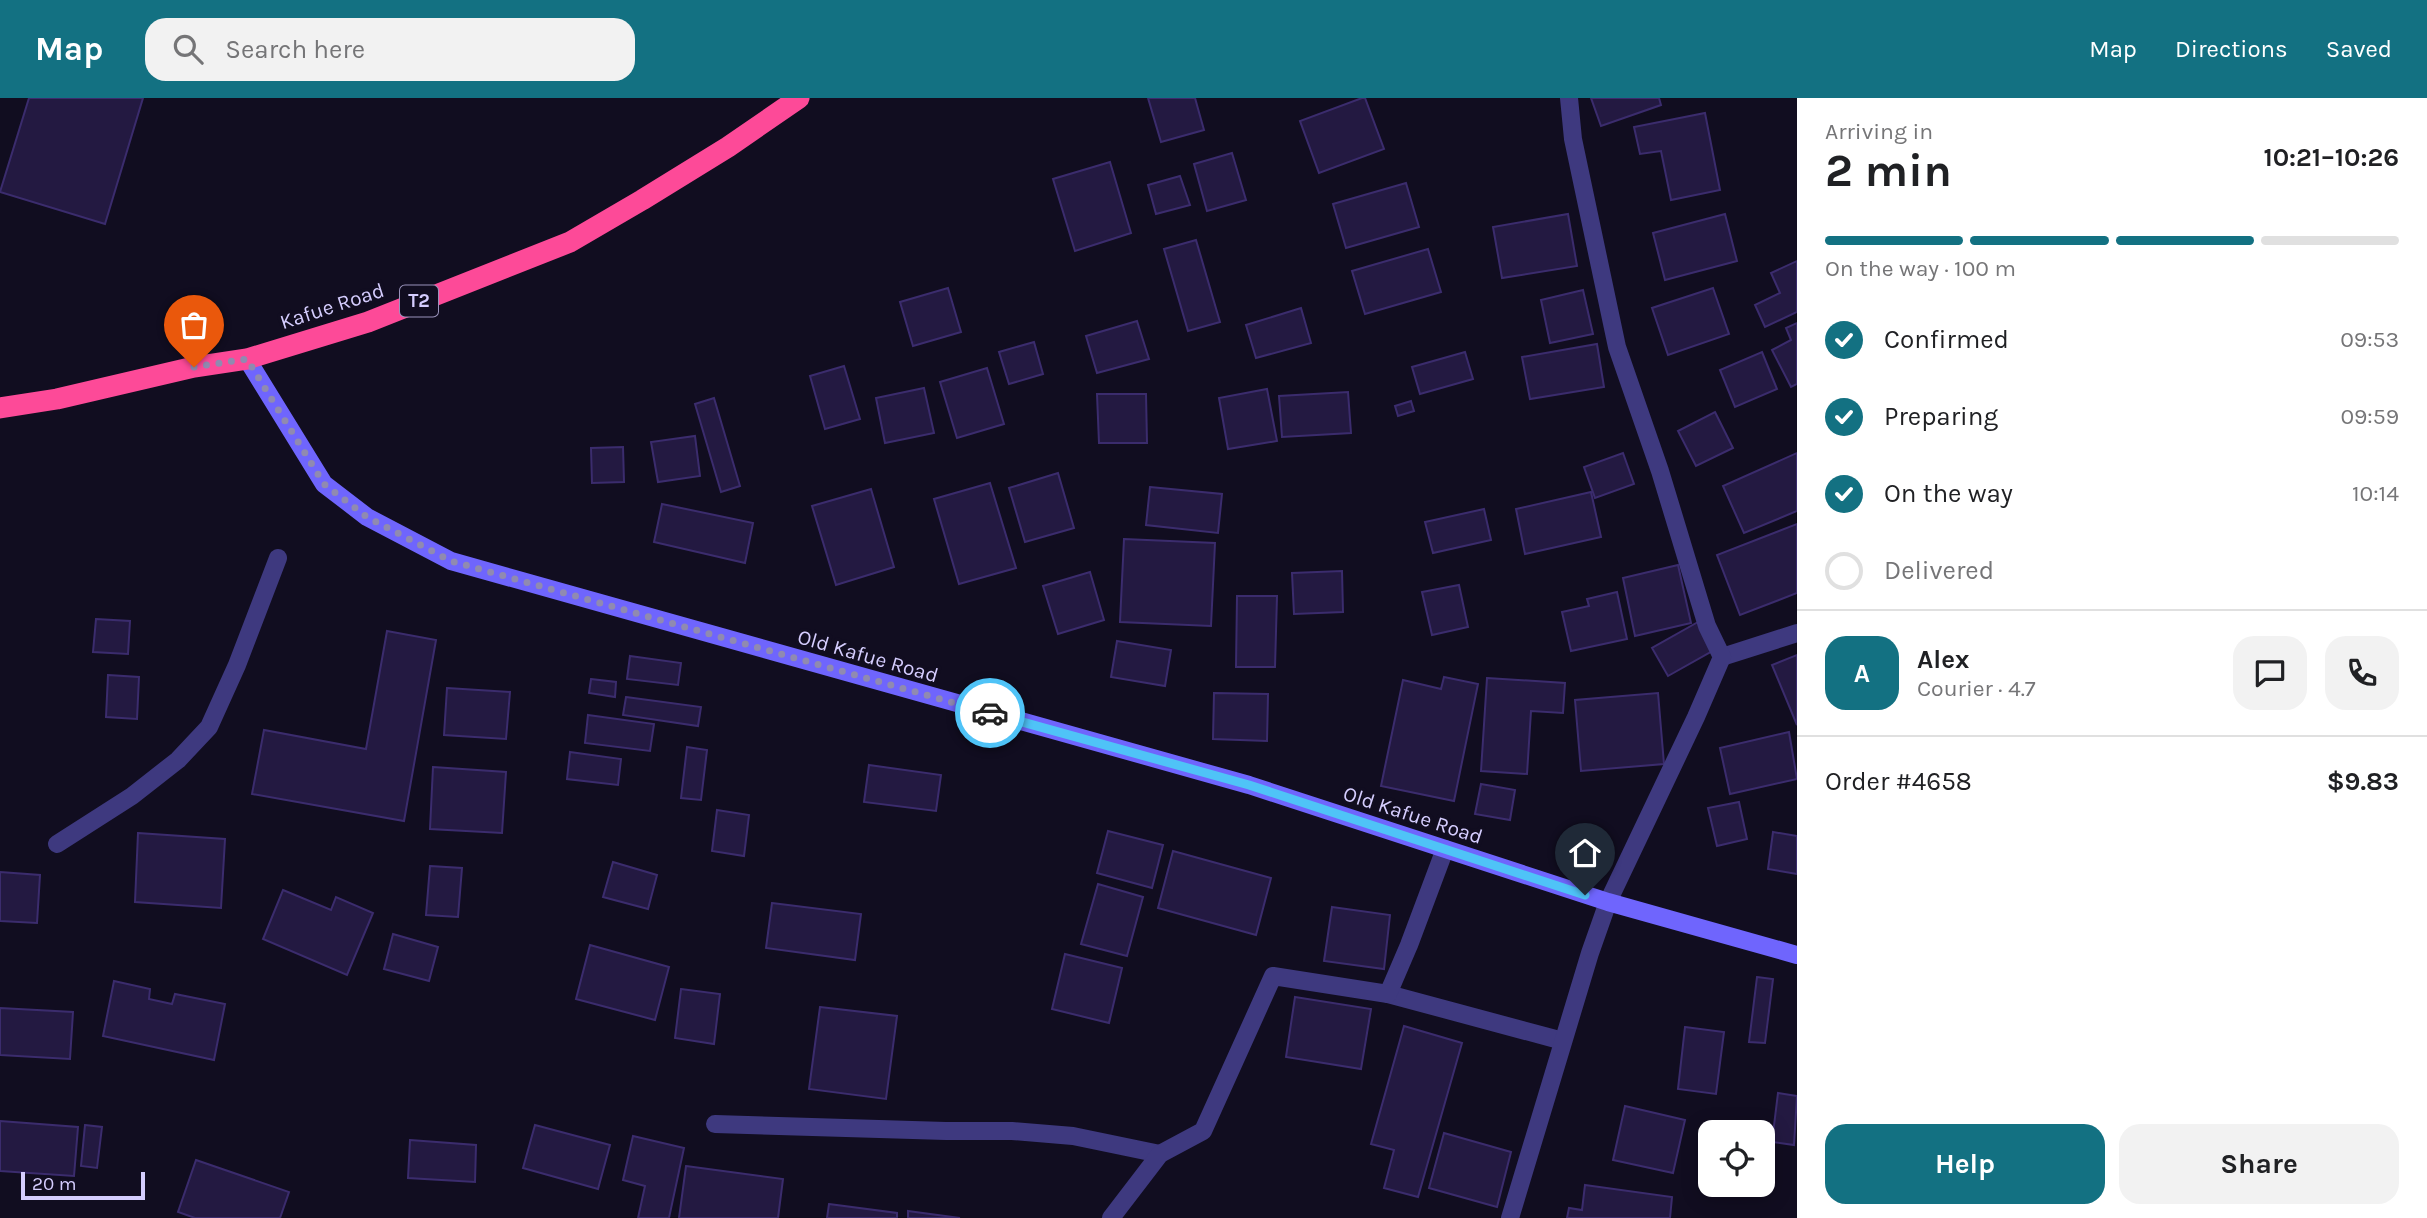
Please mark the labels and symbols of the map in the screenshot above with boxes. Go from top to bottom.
street label: Kafue Road [277,278,387,334]
road number: T2 [400,286,438,316]
pin [164,295,224,367]
street label: Old Kafue Road [795,624,941,688]
courier [955,678,1025,748]
street label: Old Kafue Road [1340,781,1486,849]
pin [1555,823,1615,895]
scale bar [21,1169,145,1201]

